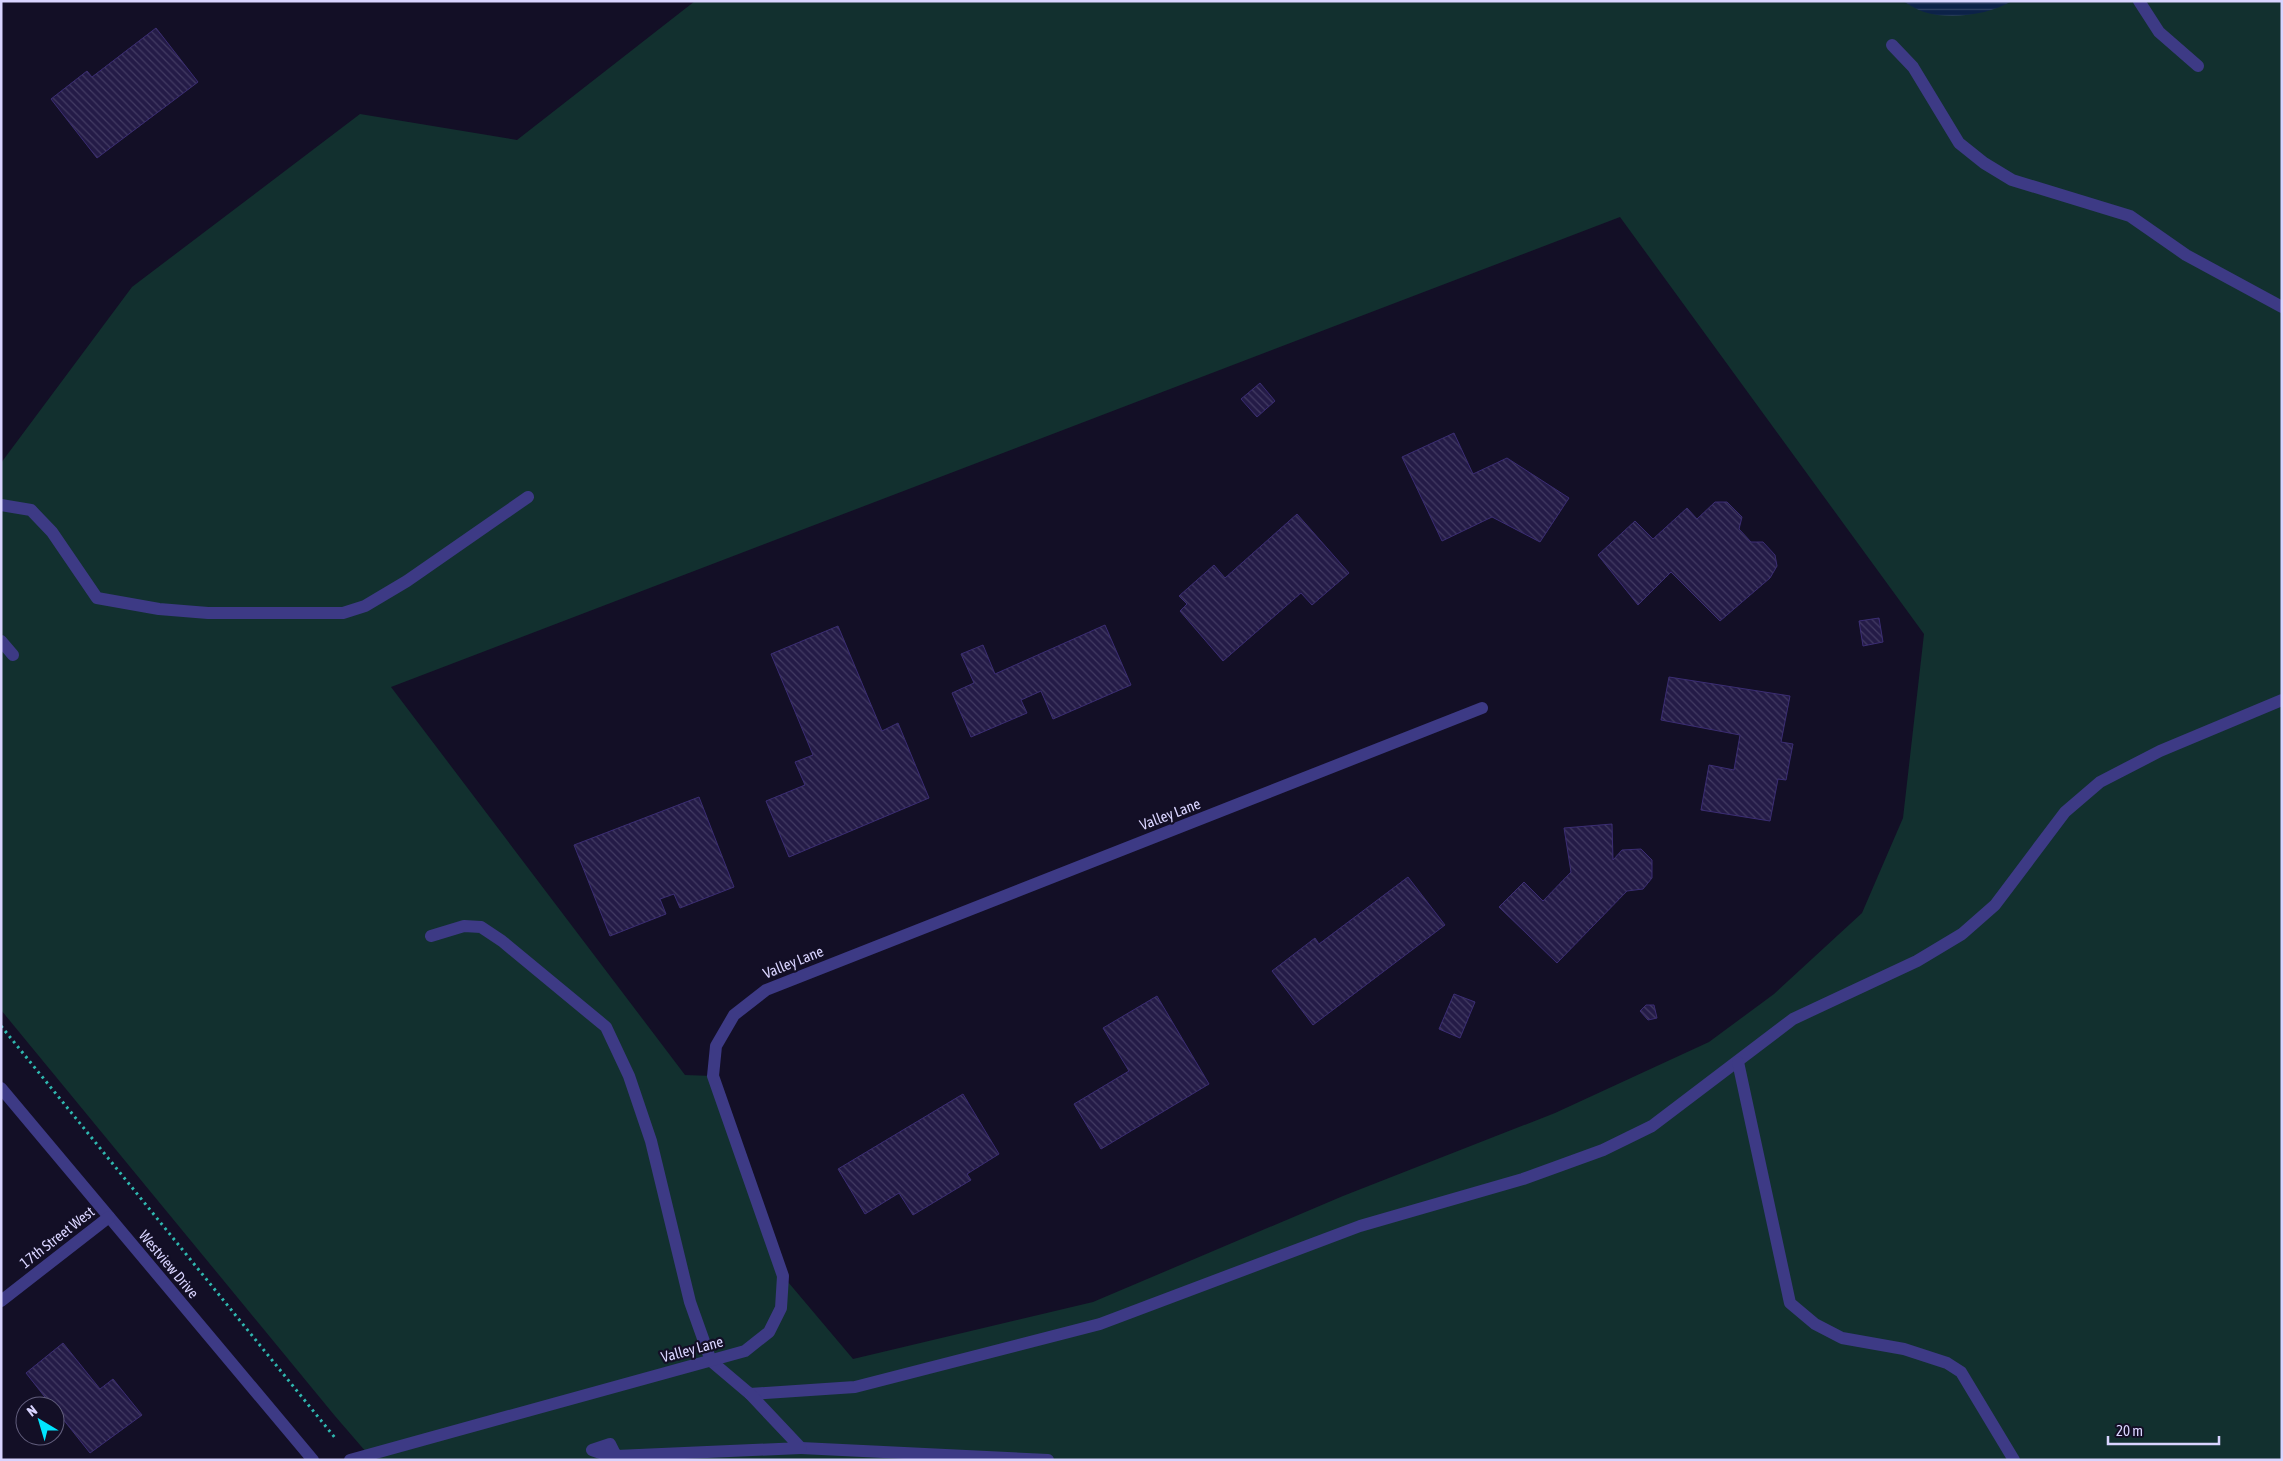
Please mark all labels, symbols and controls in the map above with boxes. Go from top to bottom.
street label: Valley Lane [1137,795,1203,833]
street label: Valley Lane [760,942,826,982]
street label: 17th Street West [16,1203,98,1271]
street label: Westview Drive [136,1227,202,1302]
street label: Valley Lane [659,1333,725,1365]
north arrow [15,1396,65,1446]
text: N [24,1402,40,1420]
scale bar [2108,1414,2219,1446]
text: 20 m [2116,1422,2143,1439]

